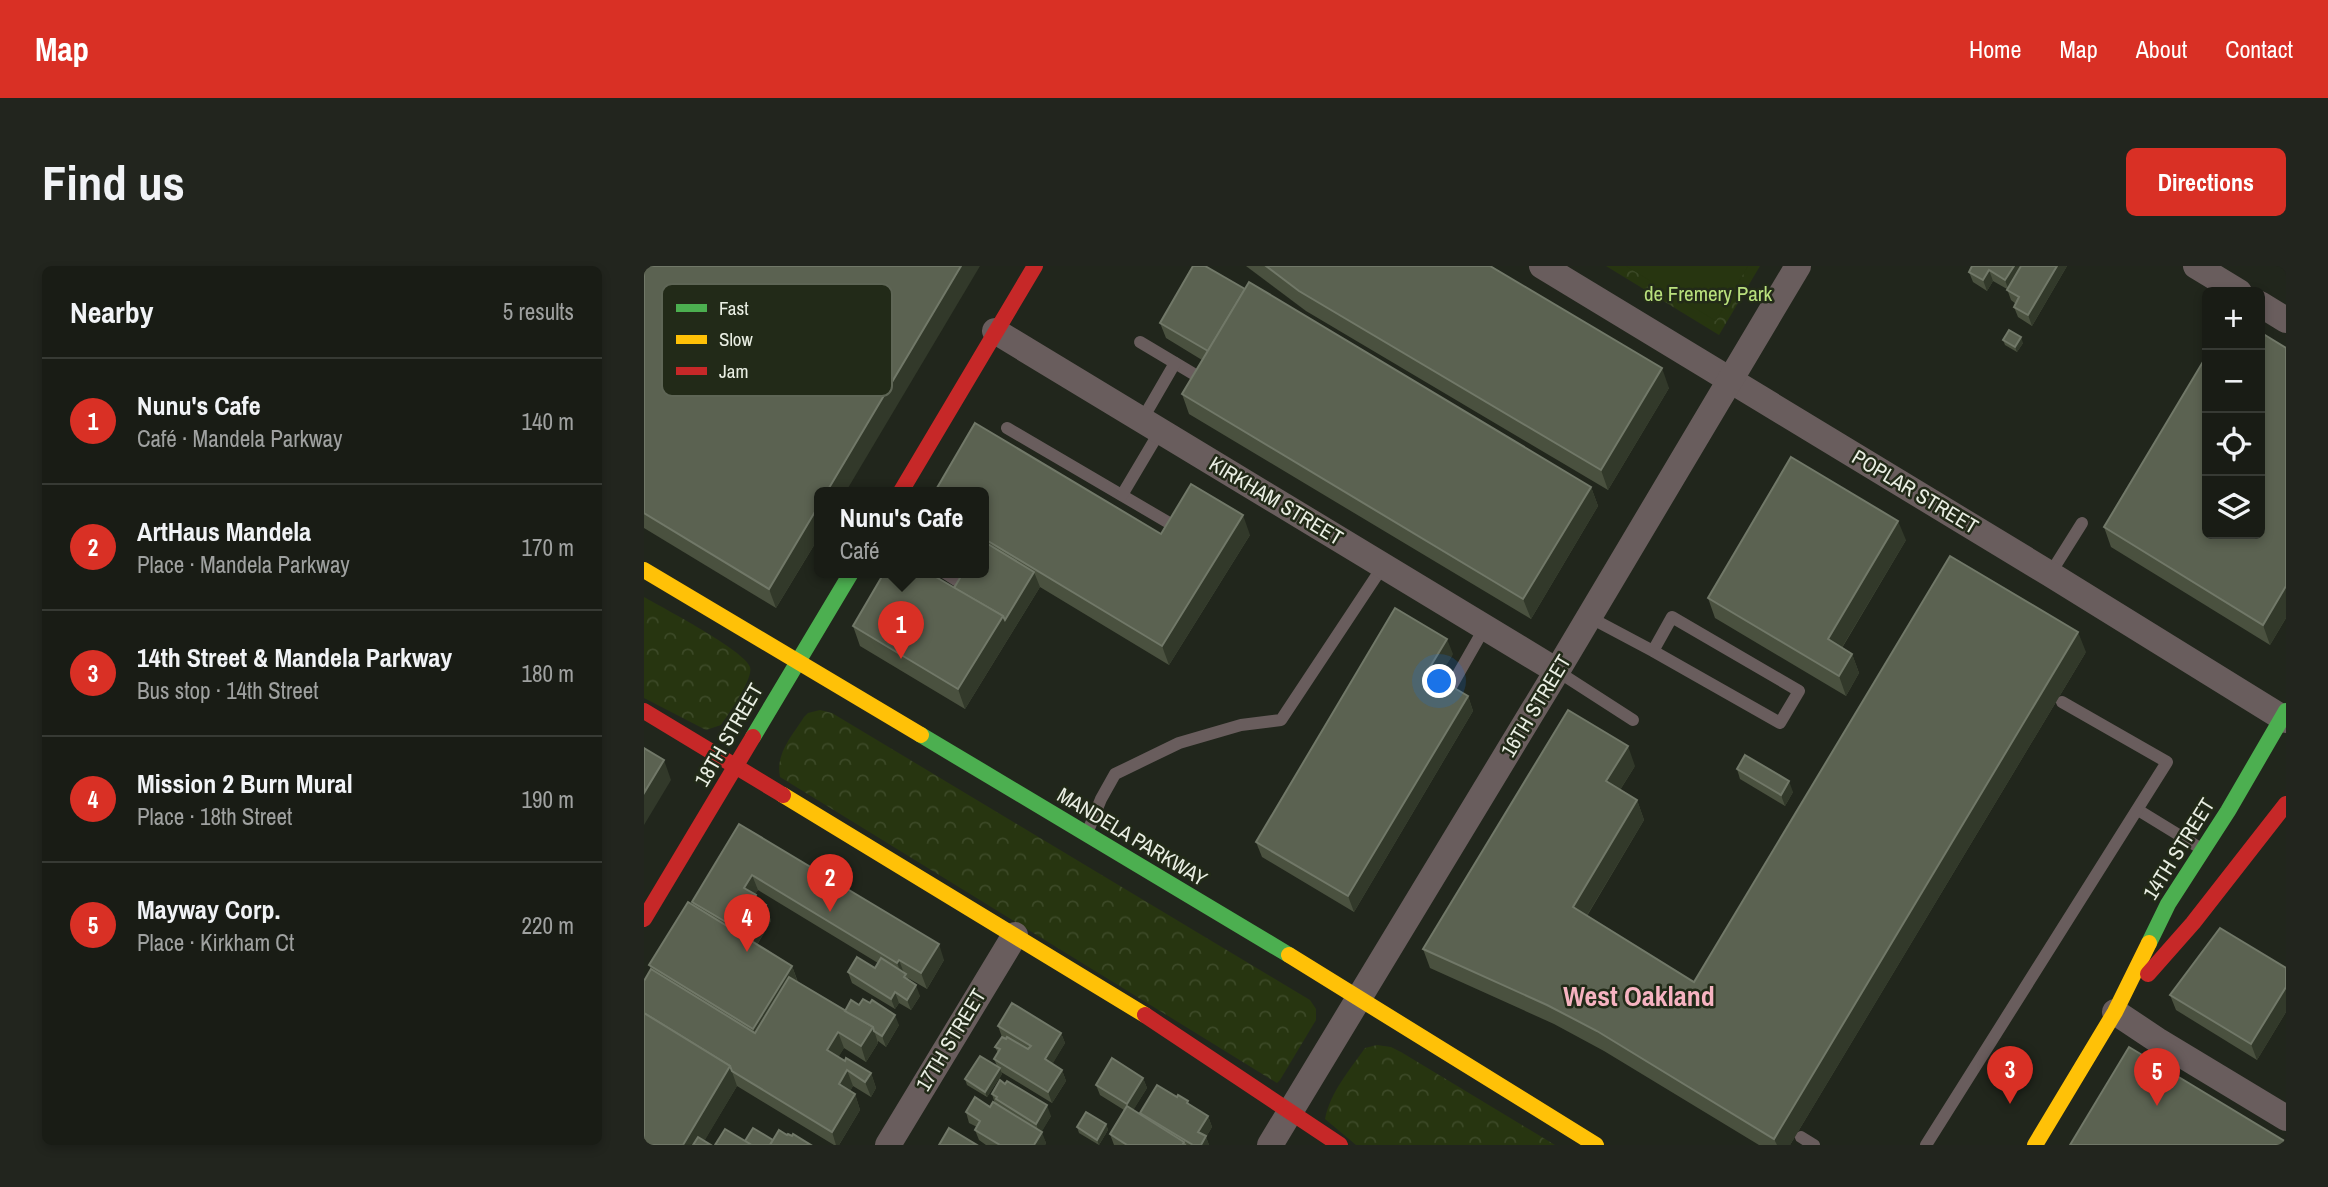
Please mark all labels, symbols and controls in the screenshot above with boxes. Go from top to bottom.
text: Map [35,27,89,71]
text: Home [1969,33,2021,65]
text: Map [2059,33,2098,65]
text: About [2136,33,2187,65]
text: Contact [2225,33,2293,65]
button: Directions [2126,148,2286,216]
text: Find us [42,149,185,215]
park label: de Fremery Park [1644,279,1772,308]
legend [662,284,892,396]
map controls [2202,287,2265,539]
button: + [2202,287,2265,350]
text: Nearby [70,292,153,332]
text: Fast [719,295,749,321]
text: 5 results [503,296,574,327]
text: Slow [719,326,754,352]
button: − [2202,350,2265,413]
text: Jam [719,358,748,384]
text: Nunu's Cafe [137,388,261,423]
text: 1 [88,406,98,437]
text: 140 m [522,406,574,437]
button: locate [2202,413,2265,476]
text: Café · Mandela Parkway [137,423,342,454]
street label: POPLAR STREET [1847,442,1984,541]
street label: KIRKHAM STREET [1204,449,1349,552]
button: layers [2202,476,2265,539]
popup [814,487,989,578]
text: Nunu's Cafe [840,500,963,535]
text: ArtHaus Mandela [137,514,311,549]
text: 2 [88,532,98,563]
text: 170 m [522,532,574,563]
text: Café [840,535,880,566]
text: Place · Mandela Parkway [137,549,350,580]
pin: 1 [878,601,924,659]
text: 14th Street & Mandela Parkway [137,640,452,675]
street label: 16TH STREET [1494,649,1578,762]
text: 3 [88,658,98,689]
text: 180 m [522,658,574,689]
your location [1422,664,1456,698]
text: Bus stop · 14th Street [137,675,318,706]
street label: 18TH STREET [687,677,770,792]
text: Mission 2 Burn Mural [137,766,353,801]
street label: MANDELA PARKWAY [1052,780,1213,893]
text: 4 [88,784,98,815]
text: 190 m [522,784,574,815]
street label: 14TH STREET [2136,792,2222,905]
text: Place · 18th Street [137,801,292,832]
pin: 2 [807,854,853,912]
text: Mayway Corp. [137,892,280,927]
pin: 4 [724,894,770,952]
text: 5 [88,910,98,941]
text: 220 m [522,910,574,941]
text: Place · Kirkham Ct [137,927,294,958]
district label: West Oakland [1563,977,1715,1015]
street label: 17TH STREET [909,983,993,1096]
pin: 3 [1987,1046,2033,1104]
pin: 5 [2134,1048,2180,1106]

